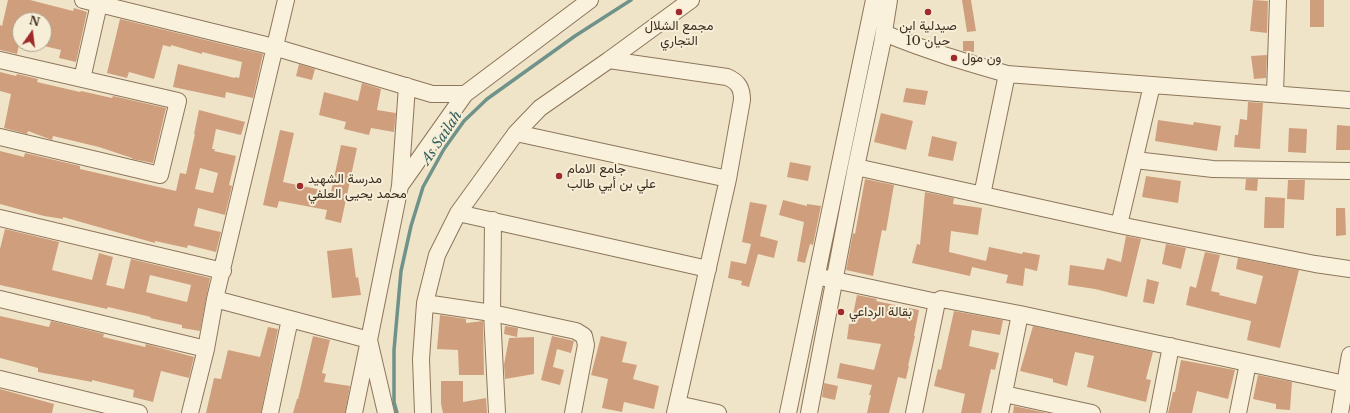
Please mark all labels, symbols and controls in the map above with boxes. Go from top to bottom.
marker: مجمع الشلال التجاري [674,7,684,17]
marker: صيدلية ابن حيان 10 [923,7,933,17]
north arrow [12,12,52,52]
text: N [28,13,41,29]
place label: مجمع الشلال التجاري [645,18,713,49]
place label: صيدلية ابن حيان 10 [899,18,957,49]
place label: ون مول [962,50,1001,66]
marker: ون مول [949,53,959,63]
water label: As Sailah [418,108,466,168]
place label: جامع الامام علي بن أيي طالب [567,161,656,192]
place label: مدرسة الشهيد محمد يحيى العلفي [308,171,407,202]
marker: جامع الامام علي بن أيي طالب [554,171,564,181]
marker: مدرسة الشهيد محمد يحيى العلفي [295,181,305,191]
place label: بقالة الرداعي [849,304,912,320]
marker: بقالة الرداعي [836,307,846,317]

